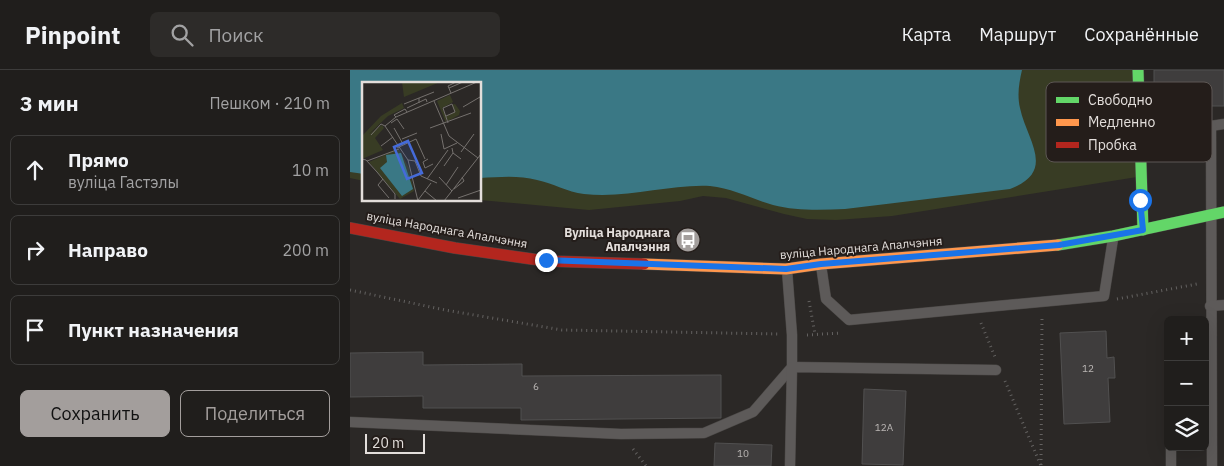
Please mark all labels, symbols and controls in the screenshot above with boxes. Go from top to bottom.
search box [150,12,500,57]
text: Pinpoint [25,19,120,51]
icon: search [168,21,196,49]
text: Поиск [208,23,263,47]
text: Карта [902,23,951,46]
text: Маршрут [979,23,1056,46]
text: Сохранённые [1084,23,1199,46]
inset map [362,82,481,201]
legend [1046,82,1212,162]
text: 3 мин [20,89,79,117]
text: Свободно [1088,91,1153,109]
text: Пешком · 210 m [209,93,330,113]
text: Медленно [1088,113,1156,131]
text: Пробка [1088,136,1137,154]
text: Прямо [68,148,129,172]
icon: ahead [21,156,49,184]
text: 10 m [292,160,329,180]
text: вуліца Гастэлы [68,172,179,192]
route start [1129,189,1152,212]
street label: вуліца Народнага Апалчэння [365,208,529,251]
place label: Вуліца Народнага Апалчэння [564,225,670,254]
bus stop icon: Вуліца Народнага Апалчэння [675,227,701,253]
street label: вуліца Народнага Апалчэння [779,233,943,262]
icon: right [21,236,49,264]
text: Направо [68,238,148,262]
text: 200 m [282,240,329,260]
route end [535,249,558,272]
icon: arrive [21,316,49,344]
map controls [1164,316,1209,451]
button: + [1164,316,1209,361]
text: Пункт назначения [68,318,239,342]
button: − [1164,361,1209,406]
house number: 12 [1082,362,1094,375]
house number: 6 [533,380,539,393]
button: Сохранить [20,390,170,437]
button: Поделиться [180,390,330,437]
button: layers [1164,406,1209,451]
house number: 12А [875,421,894,434]
scale bar [365,431,425,454]
text: 20 m [372,434,404,452]
house number: 10 [737,447,749,460]

